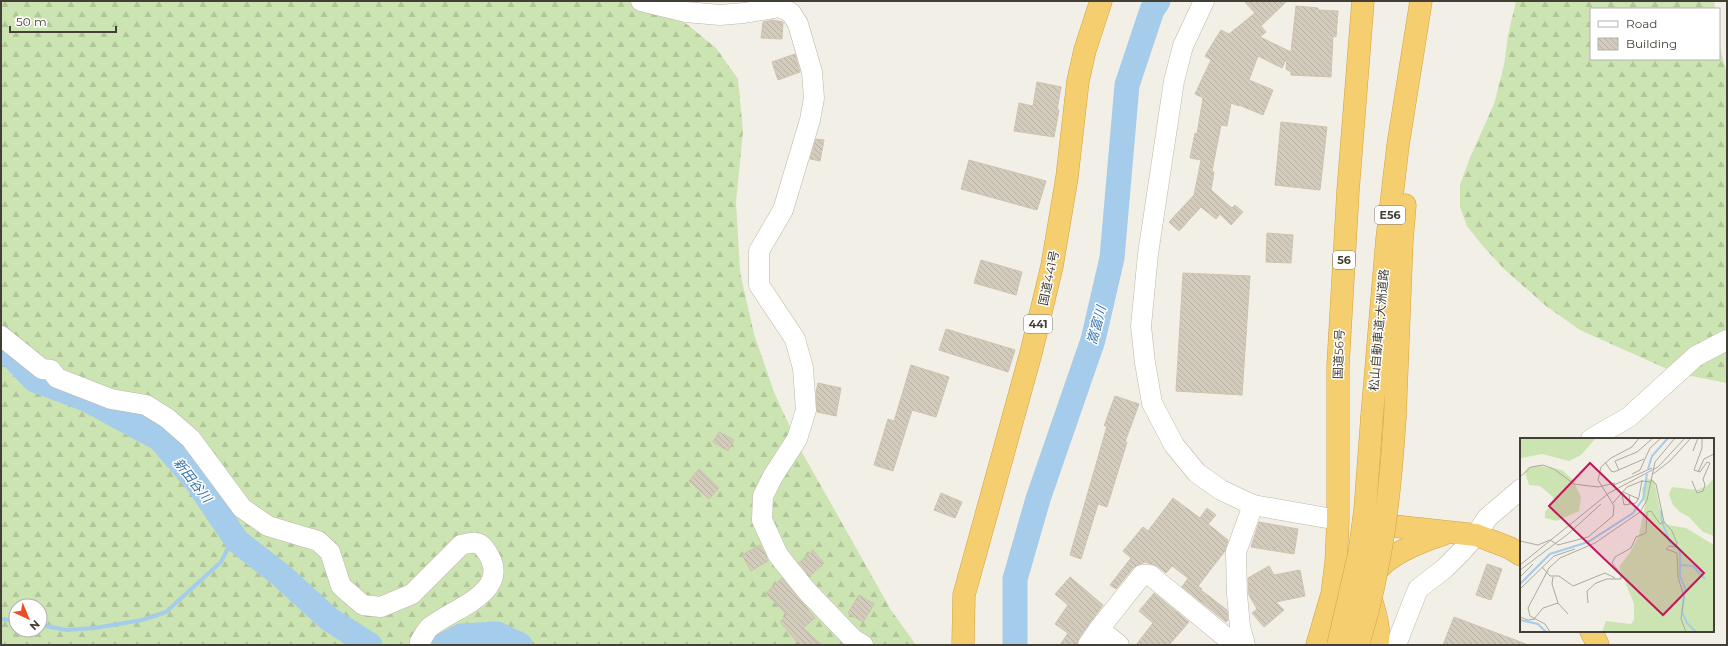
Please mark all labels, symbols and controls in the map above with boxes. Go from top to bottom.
scale bar [10,8,116,34]
legend [1590,8,1720,60]
text: 50 m [16,14,47,29]
text: Road [1626,16,1657,31]
text: Building [1626,36,1677,51]
road number: E56 [1375,206,1405,224]
street label: 国道441号 [1035,249,1062,307]
road number: 56 [1333,251,1355,269]
street label: 松山自動車道;大洲道路 [1366,268,1391,392]
water label: 嵩富川 [1083,302,1109,346]
road number: 441 [1024,315,1052,333]
street label: 国道56号 [1330,329,1347,379]
inset map [1520,438,1714,632]
water label: 新田谷川 [171,455,217,507]
north arrow [8,598,48,638]
text: N [27,617,43,633]

